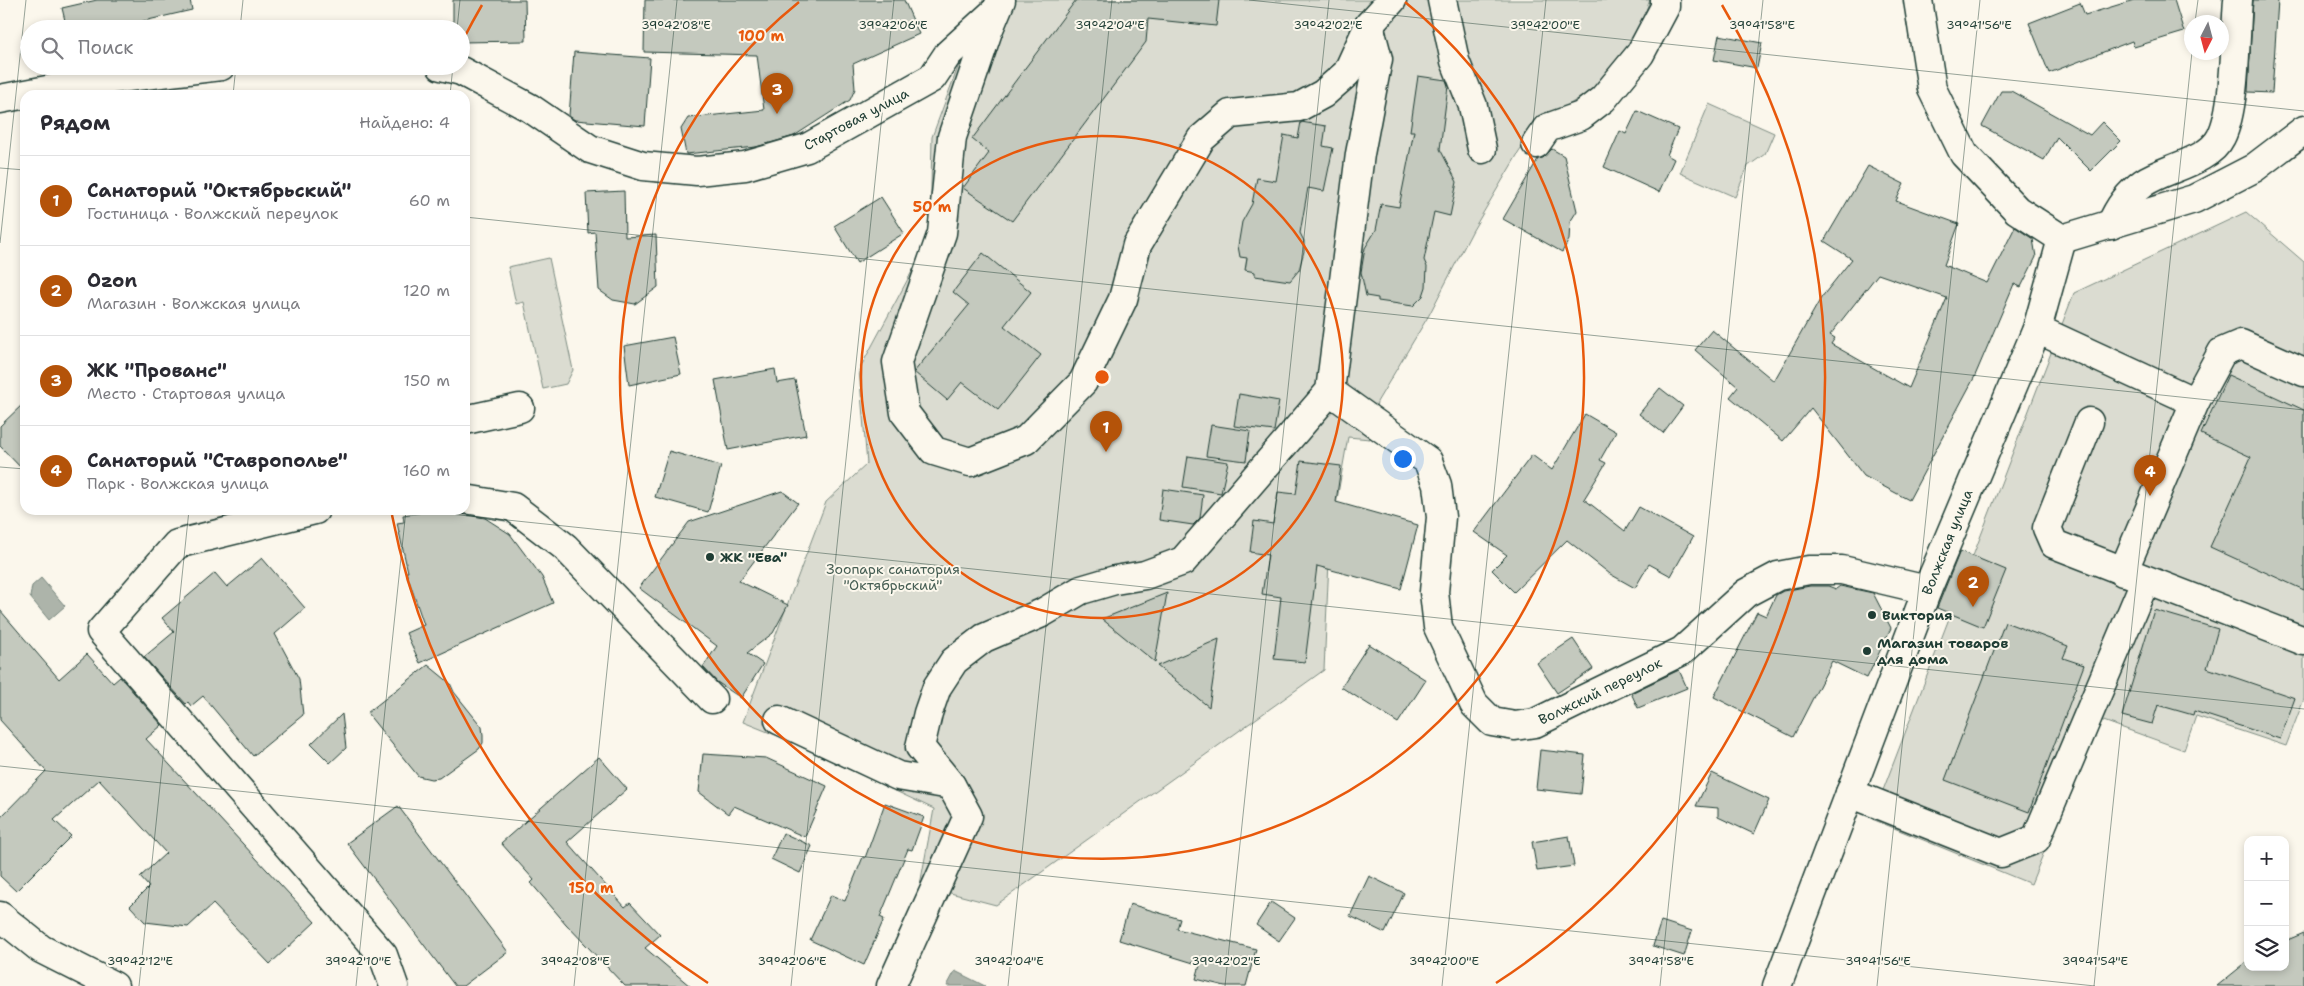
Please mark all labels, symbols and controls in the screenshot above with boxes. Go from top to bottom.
north arrow [2184,15,2229,60]
text: 39°42'08"E [641,17,711,33]
text: 39°42'06"E [858,17,928,33]
text: 39°42'04"E [1075,17,1145,33]
text: 39°42'02"E [1293,17,1363,33]
text: 39°42'00"E [1510,17,1580,33]
text: 39°41'58"E [1729,17,1795,33]
text: 39°41'56"E [1946,17,2012,33]
search box [20,20,470,75]
text: 100 m [738,26,784,46]
icon: search [38,34,66,62]
text: Поиск [78,35,133,60]
pin: 3 [761,73,793,114]
street label: Стартовая улица [800,84,912,154]
text: Рядом [40,109,110,137]
text: Найдено: 4 [359,112,450,133]
text: Санаторий "Октябрьский" [87,178,351,203]
text: 1 [52,190,60,211]
text: 60 m [409,190,450,211]
text: 50 m [913,197,952,217]
text: Гостиница · Волжский переулок [87,203,338,224]
text: Ozon [87,268,137,293]
text: 2 [50,280,62,301]
text: 120 m [403,280,450,301]
text: Магазин · Волжская улица [87,293,300,314]
text: ЖК "Прованс" [87,358,227,383]
centre of rings [1093,368,1111,386]
text: 3 [50,370,62,391]
text: 150 m [403,370,450,391]
text: Место · Стартовая улица [87,383,285,404]
pin: 1 [1090,411,1122,452]
your location [1390,446,1416,472]
text: Санаторий "Ставрополье" [87,448,348,473]
pin: 4 [2134,455,2166,496]
text: 4 [50,460,62,481]
text: 160 m [403,460,450,481]
text: Парк · Волжская улица [87,473,269,494]
street label: Волжская улица [1918,486,1976,597]
place label: ЖК "Ева" [720,548,787,566]
marker: ЖК "Ева" [704,551,716,563]
park label: Зоопарк санатория "Октябрьский" [826,560,960,594]
pin: 2 [1957,566,1989,607]
place label: Виктория [1882,606,1952,624]
marker: Виктория [1866,609,1878,621]
place label: Магазин товаров для дома [1877,634,2008,668]
marker: Магазин товаров для дома [1861,645,1873,657]
street label: Волжский переулок [1535,653,1665,729]
map controls [2244,836,2289,971]
button: + [2244,836,2289,881]
text: 150 m [568,878,614,898]
button: − [2244,881,2289,926]
button: layers [2244,926,2289,971]
text: 39°42'12"E [107,953,173,969]
text: 39°42'10"E [325,953,391,969]
text: 39°42'08"E [540,953,610,969]
text: 39°42'06"E [757,953,827,969]
text: 39°42'04"E [974,953,1044,969]
text: 39°42'02"E [1191,953,1261,969]
text: 39°42'00"E [1409,953,1479,969]
text: 39°41'58"E [1628,953,1694,969]
text: 39°41'56"E [1845,953,1911,969]
text: 39°41'54"E [2062,953,2128,969]

